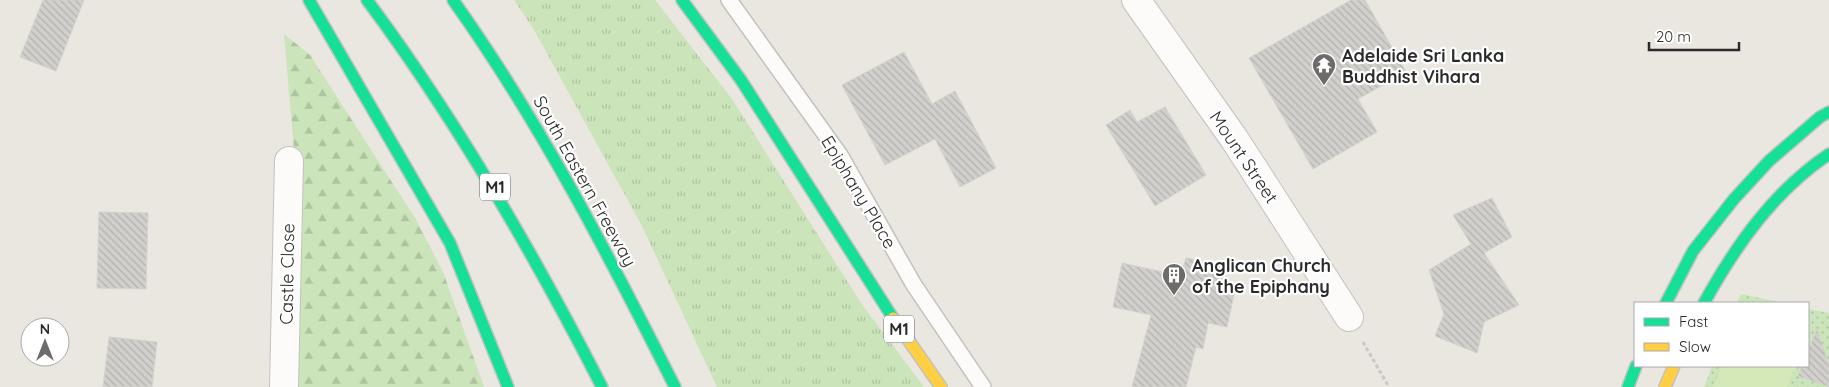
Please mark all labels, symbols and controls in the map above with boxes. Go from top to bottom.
scale bar [1649,20,1739,52]
text: 20 m [1656,27,1691,46]
place label: Adelaide Sri Lanka Buddhist Vihara [1342,44,1504,88]
temple icon: Adelaide Sri Lanka Buddhist Vihara [1311,52,1337,86]
street label: South Eastern Freeway [528,91,642,271]
street label: Mount Street [1205,106,1283,208]
street label: Epiphany Place [816,131,902,253]
road number: M1 [480,173,510,200]
street label: Castle Close [275,223,299,325]
place label: Anglican Church of the Epiphany [1192,254,1331,298]
building icon: Anglican Church of the Epiphany [1161,262,1187,296]
legend [1634,302,1809,367]
text: Fast [1679,312,1708,331]
road number: M1 [884,316,914,342]
north arrow [20,317,70,367]
text: N [40,320,50,338]
text: Slow [1679,337,1711,356]

